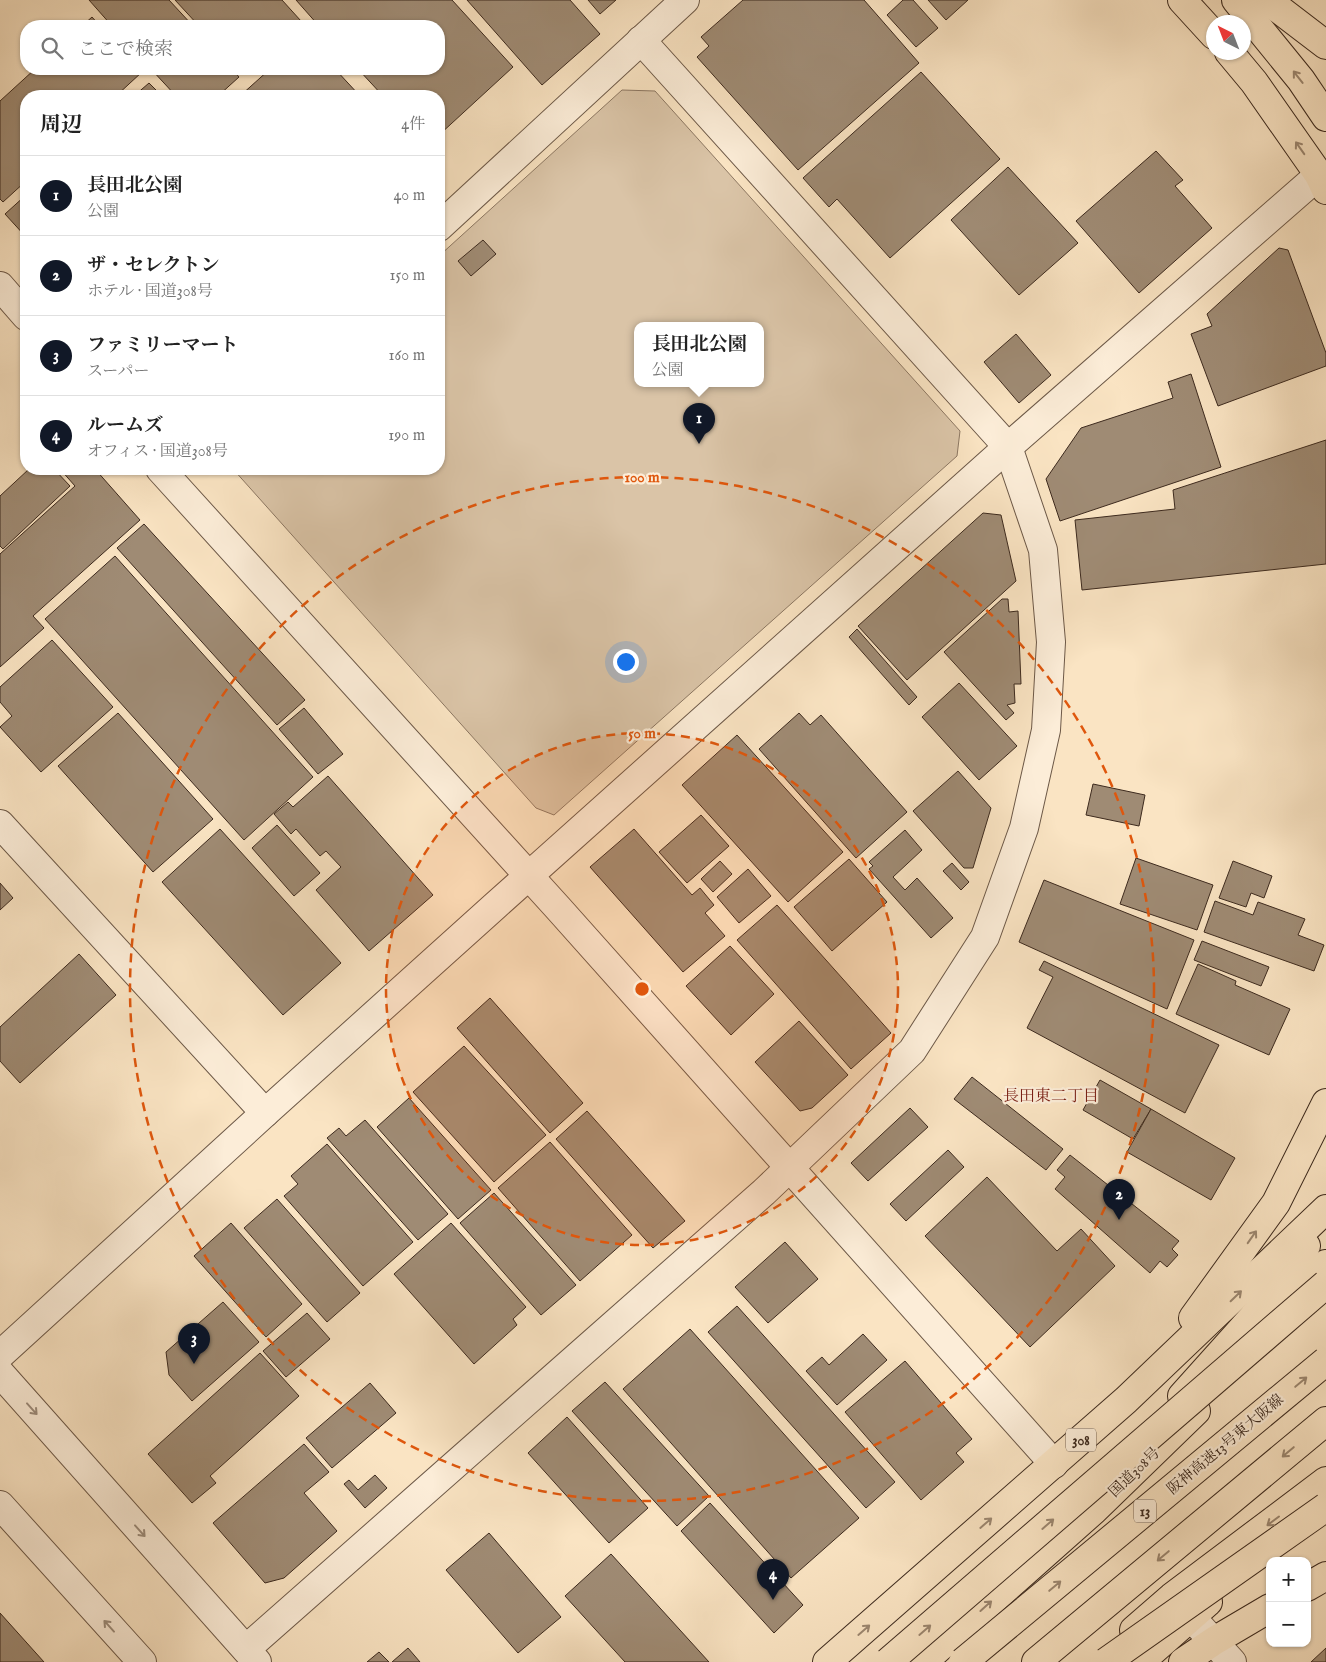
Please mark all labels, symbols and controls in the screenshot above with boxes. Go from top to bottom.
north arrow [1206,15,1251,60]
search box [20,20,445,75]
icon: search [38,34,66,62]
text: ここで検索 [78,38,173,62]
one-way arrow [1293,71,1304,84]
text: 周辺 [40,112,82,139]
text: 4件 [401,115,425,135]
one-way arrow [1295,142,1305,156]
text: 長田北公園 [87,174,182,198]
text: 1 [53,186,59,206]
text: 40 m [393,186,425,206]
text: 公園 [87,202,119,222]
text: ザ・セレクトン [87,254,220,278]
text: 2 [52,266,60,286]
text: 150 m [390,266,425,286]
text: ホテル · 国道308号 [87,282,213,302]
popup [634,322,764,387]
text: 長田北公園 [651,333,747,357]
text: ファミリーマート [87,334,239,358]
text: 3 [53,346,59,366]
text: 160 m [389,346,425,366]
text: 公園 [651,361,684,381]
text: スーパー [87,362,149,382]
pin: 1 [683,403,715,444]
text: ルームズ [87,414,163,438]
text: 4 [52,426,60,446]
text: 190 m [388,426,425,446]
text: オフィス · 国道308号 [87,442,228,462]
text: 100 m [624,468,660,487]
your location [613,649,639,675]
text: 50 m [628,724,656,743]
centre of rings [633,980,651,998]
district label: 長田東二丁目 [1003,1087,1099,1107]
pin: 2 [1103,1179,1135,1220]
one-way arrow [1247,1230,1257,1244]
one-way arrow [1229,1290,1242,1302]
pin: 3 [178,1323,210,1364]
one-way arrow [1294,1376,1307,1387]
street label: 阪神高速13号東大阪線 [1163,1390,1287,1499]
one-way arrow [27,1403,38,1416]
road number: 308 [1066,1428,1096,1452]
street label: 国道308号 [1105,1443,1164,1501]
one-way arrow [1282,1447,1295,1458]
road number: 13 [1134,1500,1156,1522]
one-way arrow [1266,1516,1280,1526]
one-way arrow [980,1517,993,1529]
one-way arrow [1041,1518,1054,1529]
one-way arrow [135,1524,146,1537]
one-way arrow [1157,1550,1170,1562]
map controls [1266,1557,1311,1647]
button: + [1266,1557,1311,1602]
pin: 4 [757,1559,789,1600]
one-way arrow [1048,1581,1061,1592]
one-way arrow [979,1601,992,1612]
button: − [1266,1602,1311,1647]
one-way arrow [103,1619,115,1632]
one-way arrow [858,1624,871,1636]
one-way arrow [918,1625,931,1636]

